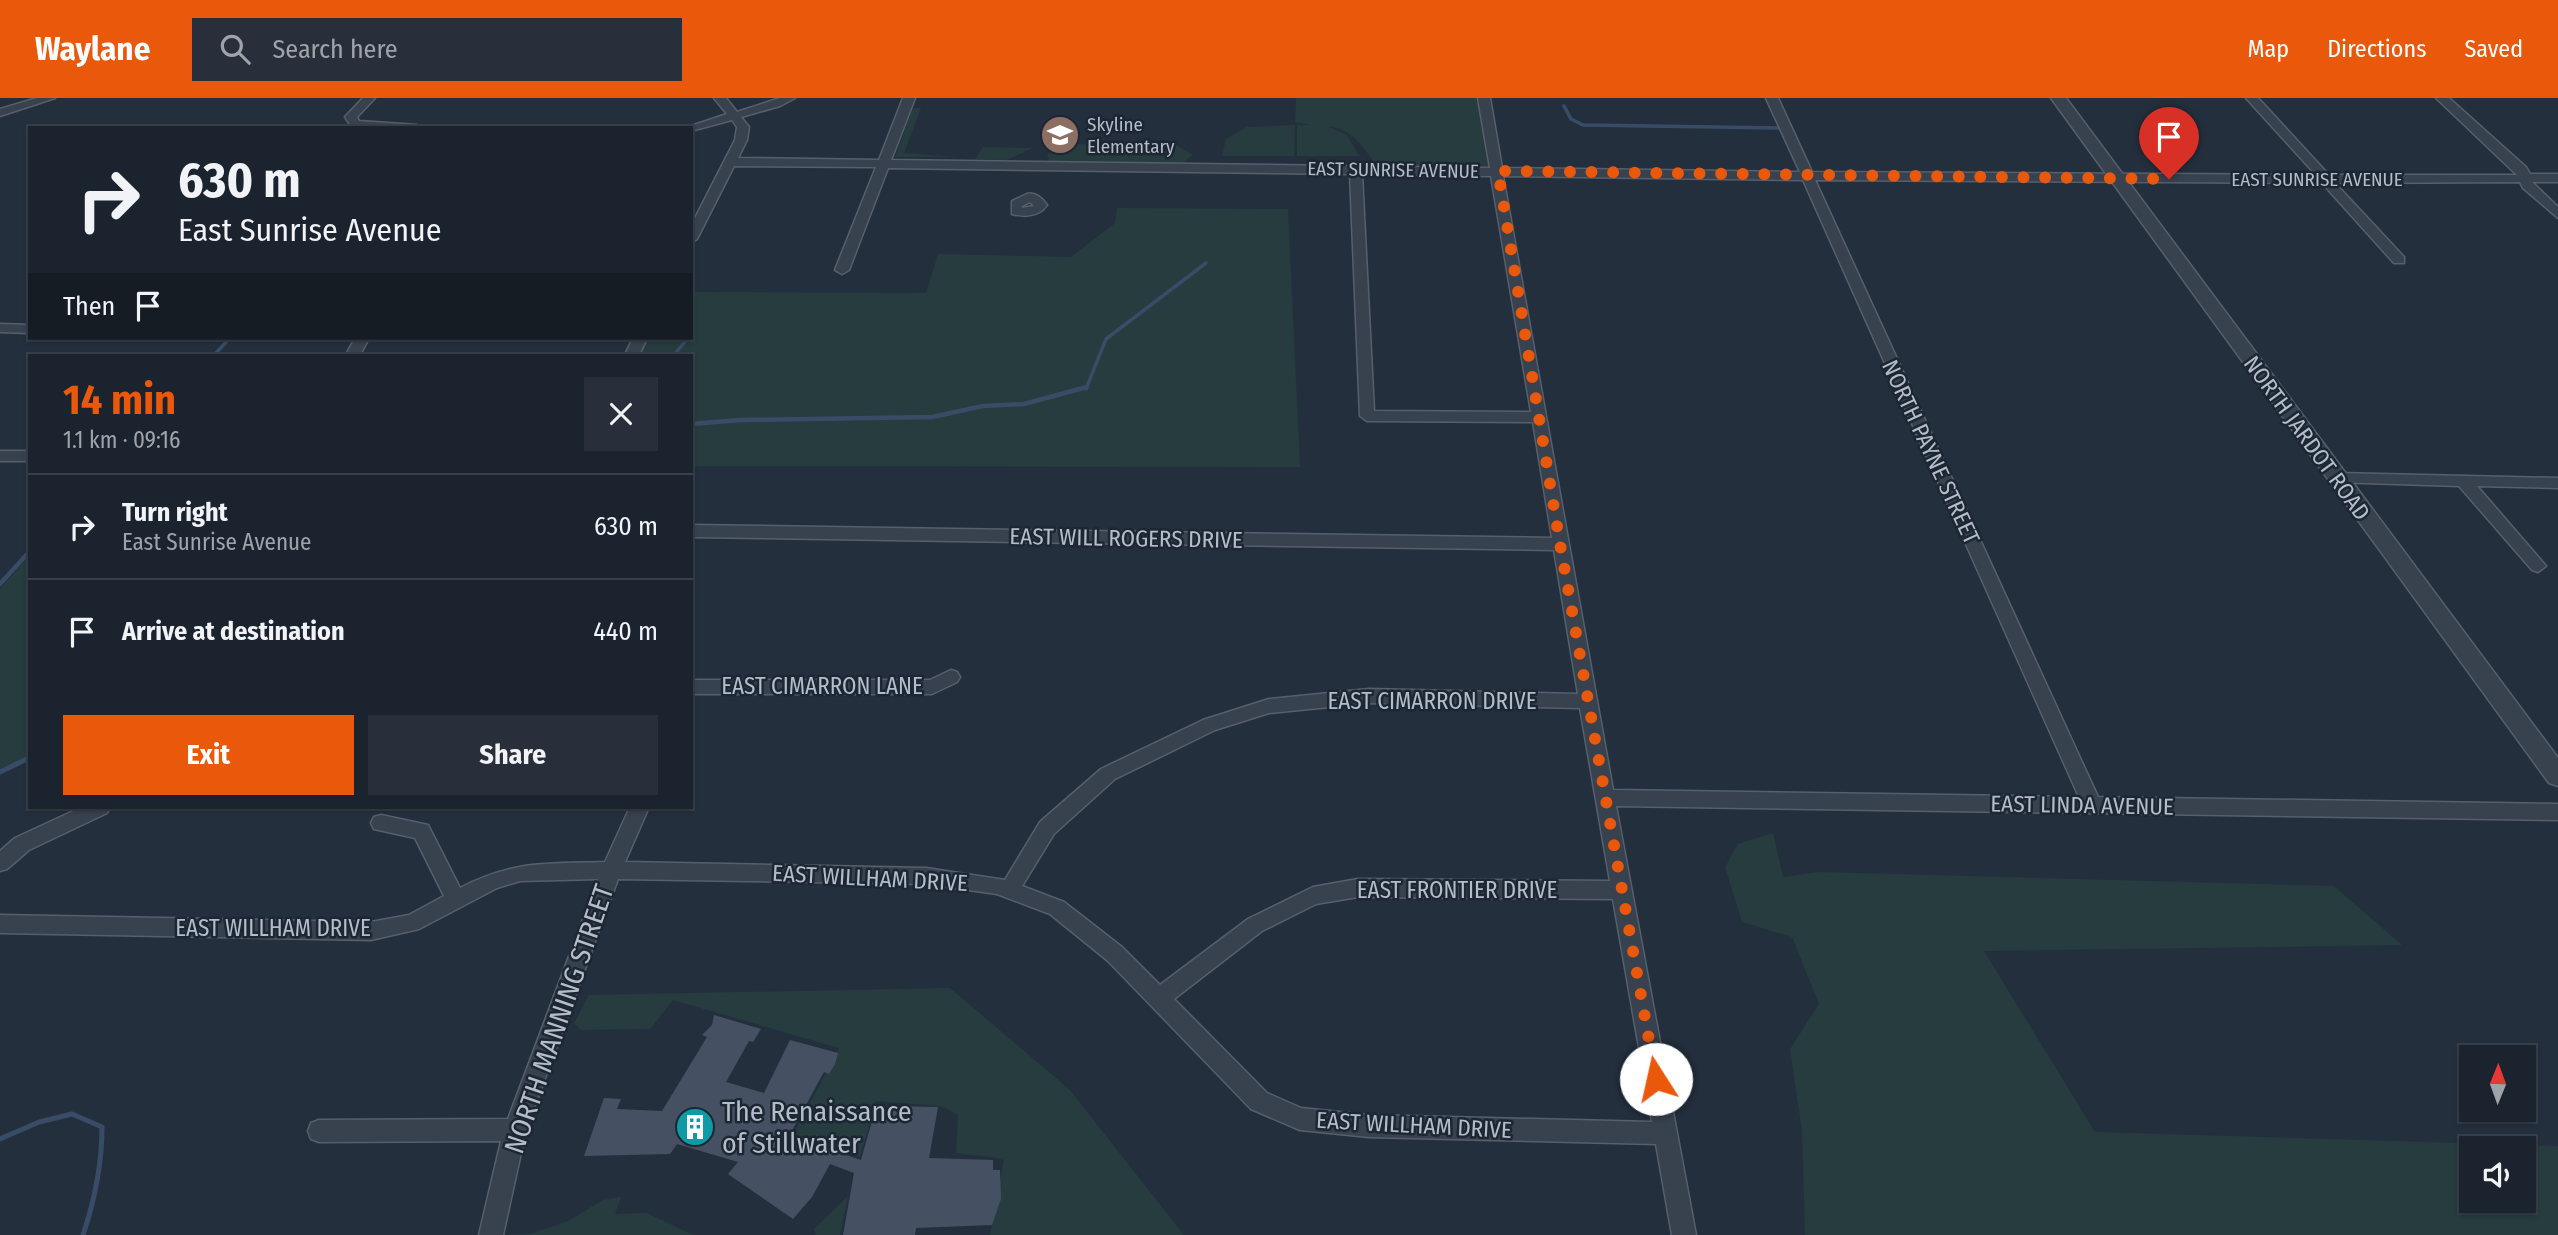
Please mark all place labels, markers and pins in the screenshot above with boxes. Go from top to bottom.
pin [2139,107,2199,179]
place label: Skyline Elementary [1087,113,1175,158]
school or university icon: Skyline Elementary [1039,114,1081,156]
place label: The Renaissance of Stillwater [722,1095,912,1160]
building icon: The Renaissance of Stillwater [674,1106,716,1148]

